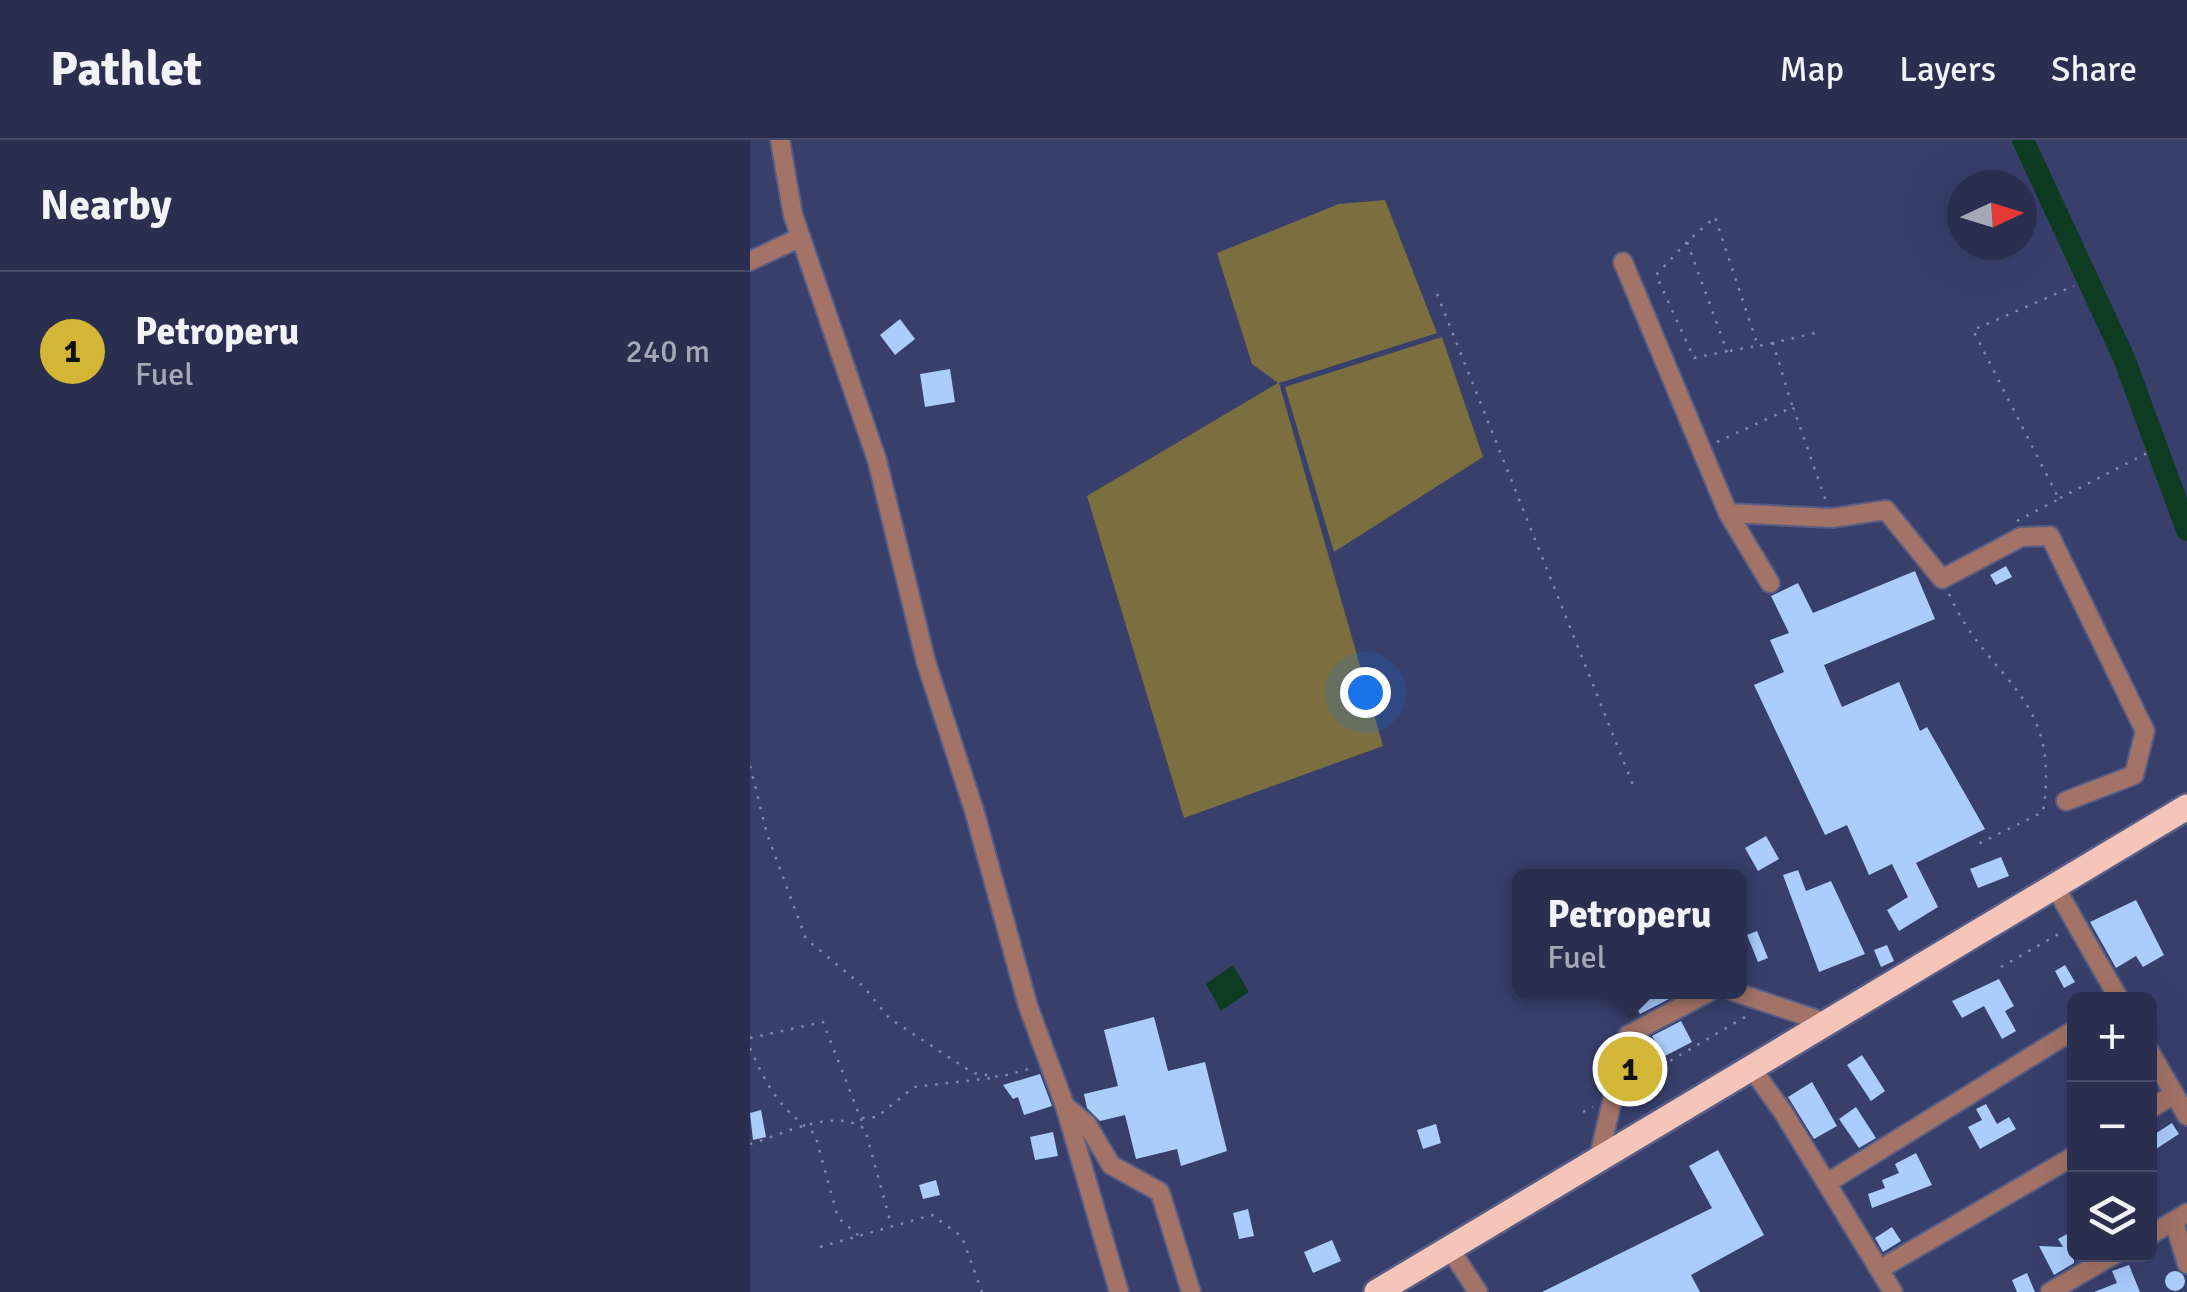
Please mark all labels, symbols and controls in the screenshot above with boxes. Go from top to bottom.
text: Pathlet [50,40,202,99]
text: Map [1780,48,1844,91]
text: Layers [1899,48,1996,91]
text: Share [2051,48,2137,91]
north arrow [1947,170,2037,260]
text: Nearby [40,180,172,231]
text: Petroperu [135,308,299,355]
text: 1 [64,332,81,371]
text: 240 m [626,332,710,371]
text: Fuel [135,355,194,394]
your location [1340,667,1391,718]
popup [1512,869,1747,999]
text: Petroperu [1547,891,1712,938]
text: Fuel [1547,938,1606,977]
map controls [2067,992,2157,1262]
button: + [2067,992,2157,1082]
pin: 1 [1598,1032,1662,1106]
button: − [2067,1082,2157,1172]
button: layers [2067,1172,2157,1262]

